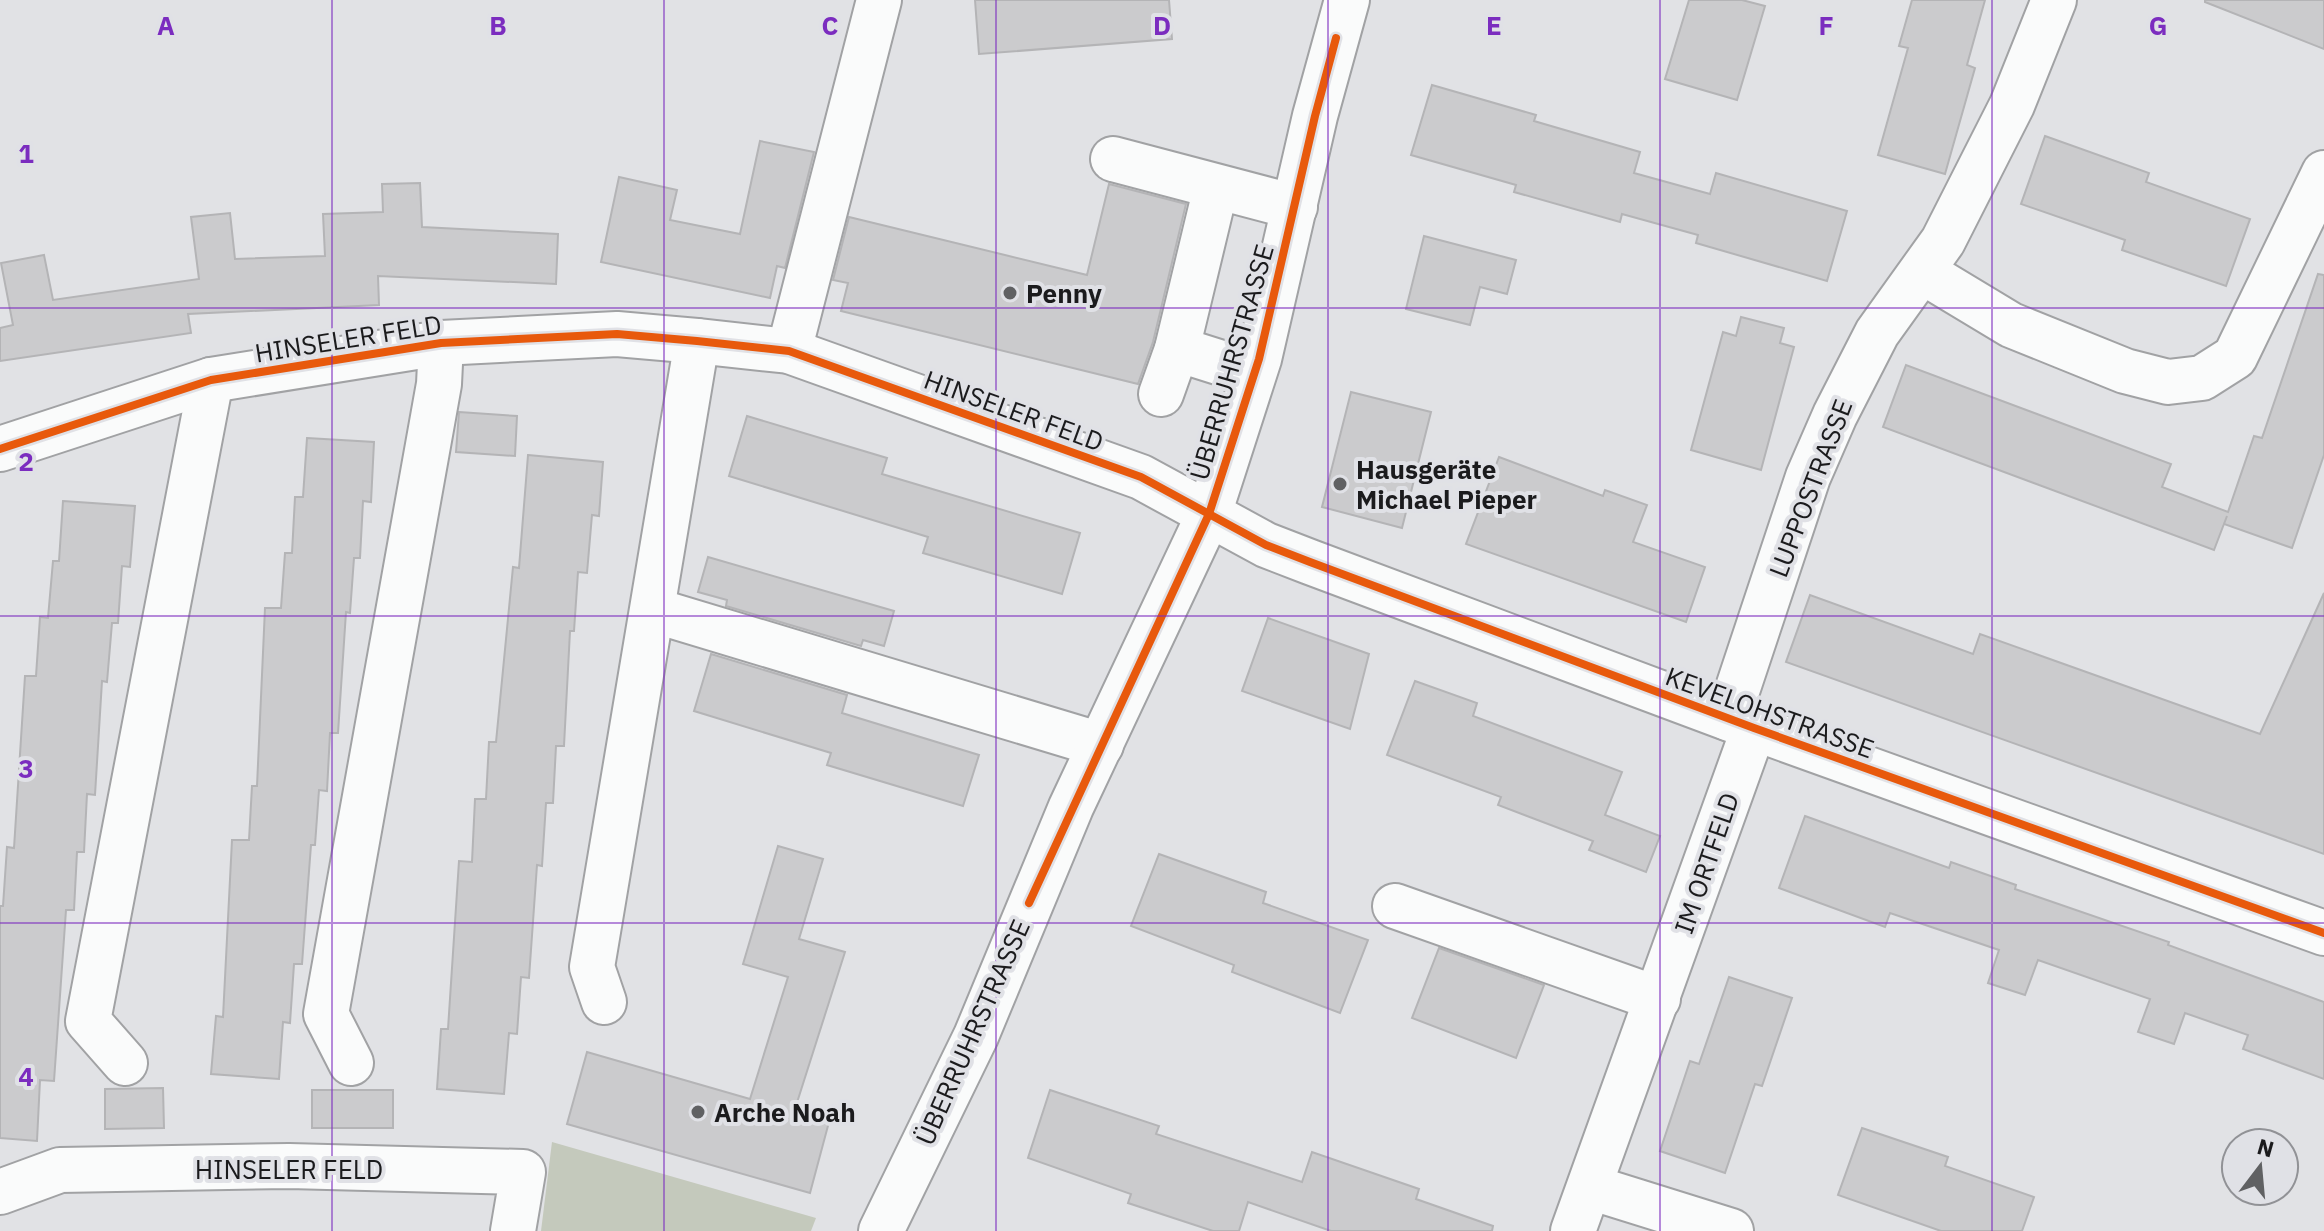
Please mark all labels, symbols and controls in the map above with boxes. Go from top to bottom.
text: A [157,8,175,42]
text: B [489,8,507,42]
text: C [822,8,839,42]
text: D [1153,8,1171,42]
text: E [1486,8,1502,42]
text: F [1818,8,1834,42]
text: G [2149,8,2167,42]
text: 1 [18,136,34,170]
street label: ÜBERRUHRSTRASSE [1181,240,1281,484]
place label: Penny [1026,276,1102,310]
marker: Penny [1001,284,1019,302]
street label: HINSELER FELD [252,306,444,370]
street label: HINSELER FELD [920,362,1108,458]
street label: LUPPOSTRASSE [1760,394,1860,582]
text: 2 [18,444,34,478]
place label: Hausgeräte Michael Pieper [1356,452,1537,516]
marker: Hausgeräte Michael Pieper [1331,475,1349,493]
street label: KEVELOHSTRASSE [1661,658,1879,766]
text: 3 [18,751,34,785]
street label: IM ORTFELD [1666,788,1746,938]
street label: ÜBERRUHRSTRASSE [907,914,1037,1150]
text: 4 [18,1059,34,1093]
place label: Arche Noah [714,1095,856,1129]
marker: Arche Noah [689,1103,707,1121]
north arrow [2220,1127,2300,1207]
text: N [2254,1131,2277,1163]
street label: HINSELER FELD [195,1152,383,1186]

